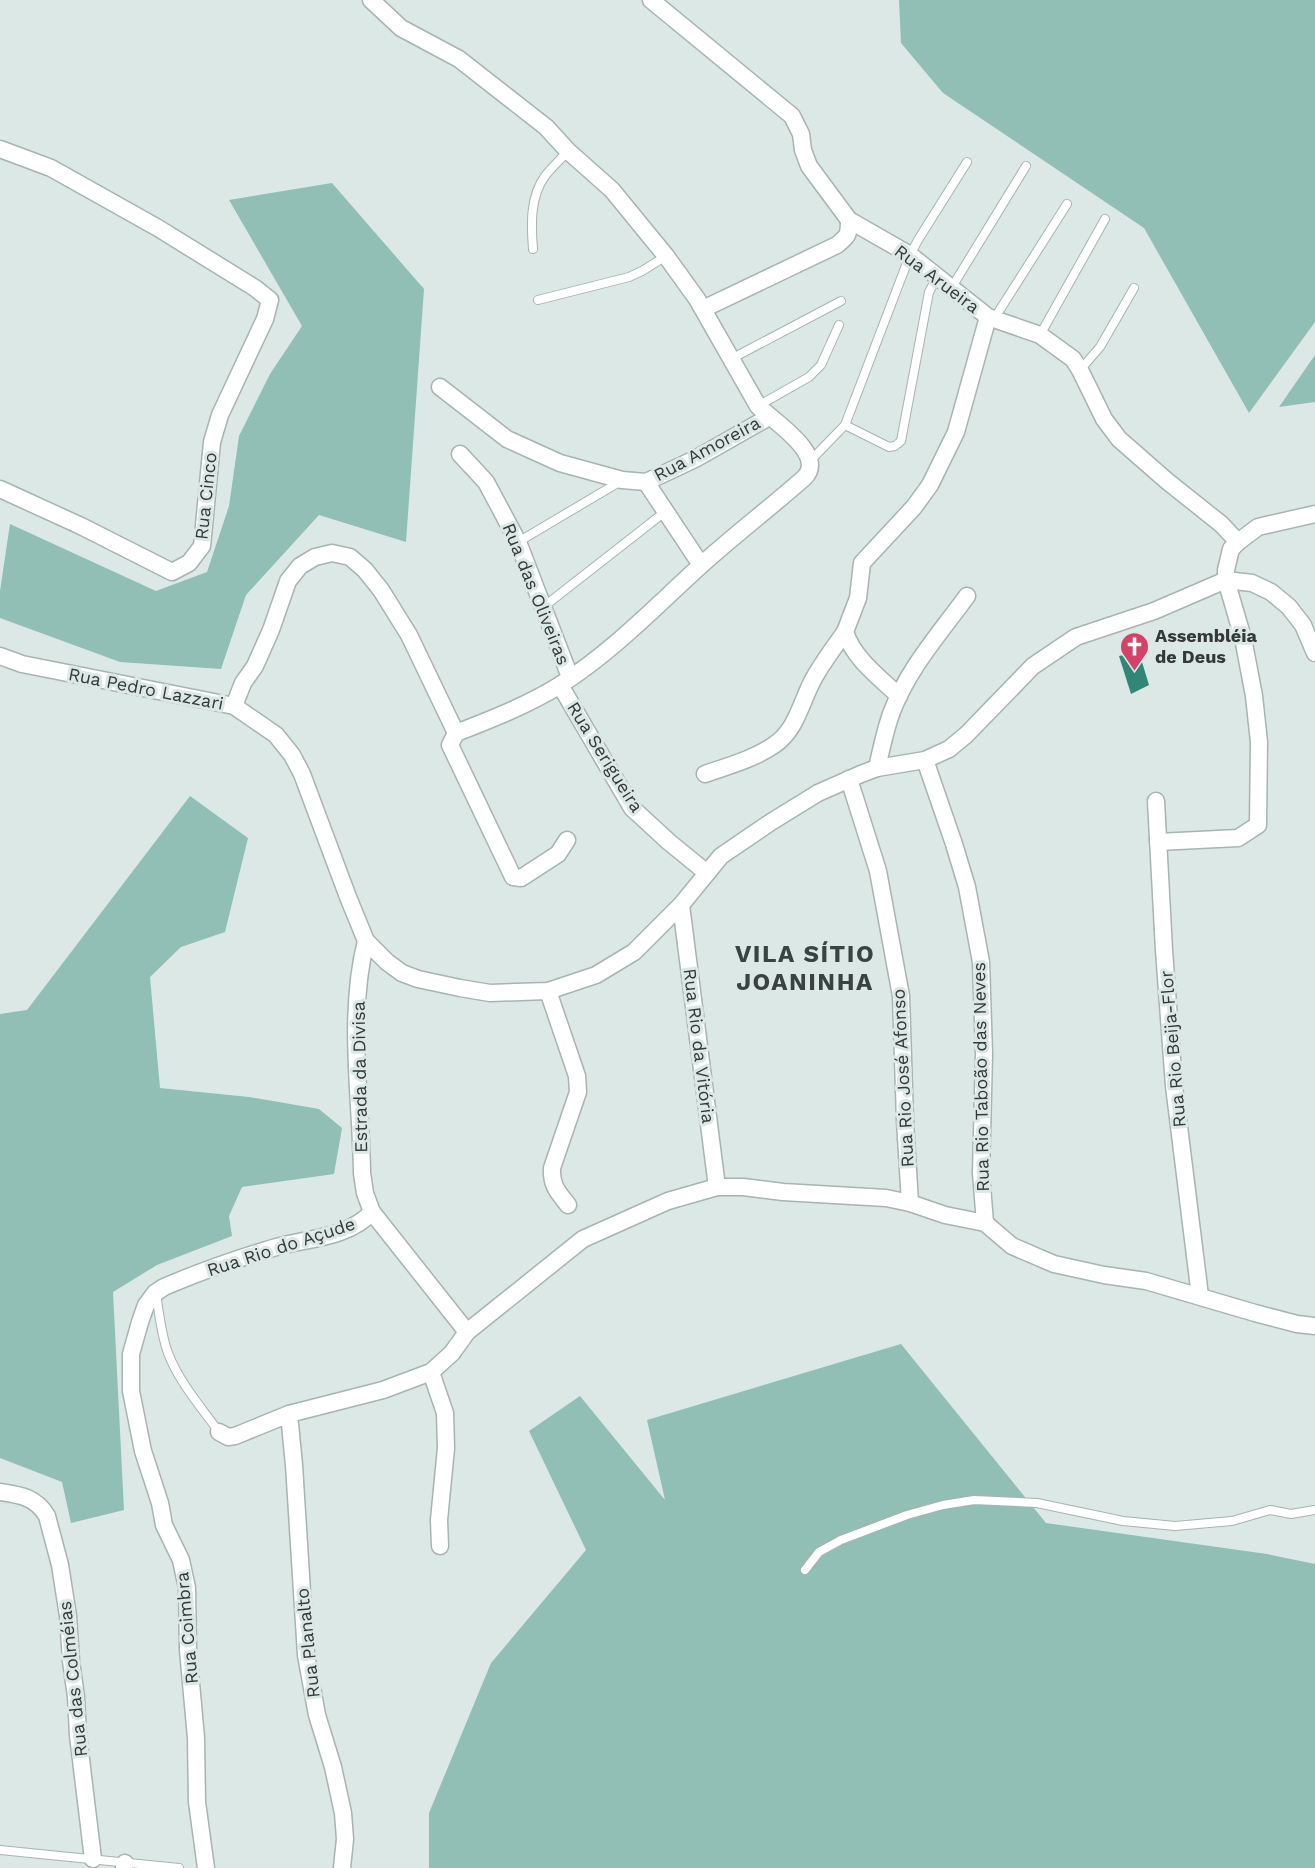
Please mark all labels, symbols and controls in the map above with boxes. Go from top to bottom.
street label: Rua Arueira [891,240,984,317]
street label: Rua Amoreira [650,412,764,485]
street label: Rua Cinco [190,451,221,541]
street label: Rua das Oliveiras [498,520,574,668]
place label: Assembléia de Deus [1155,625,1257,667]
church icon: Assembléia de Deus [1118,630,1150,672]
street label: Rua Pedro Lazzari [67,663,226,714]
street label: Rua Serigueira [563,698,648,816]
district label: VILA SÍTIO JOANINHA [735,940,875,996]
street label: Rua Rio Taboão das Neves [968,962,993,1192]
street label: Rua Rio da Vitória [680,967,719,1125]
street label: Rua Rio Beija-Flor [1155,970,1190,1129]
street label: Rua Rio José Afonso [887,988,918,1168]
street label: Estrada da Divisa [348,1001,371,1153]
street label: Rua Rio do Açude [204,1213,358,1280]
street label: Rua Coimbra [171,1571,202,1685]
street label: Rua Planalto [291,1587,324,1699]
street label: Rua das Colméias [54,1600,91,1758]

